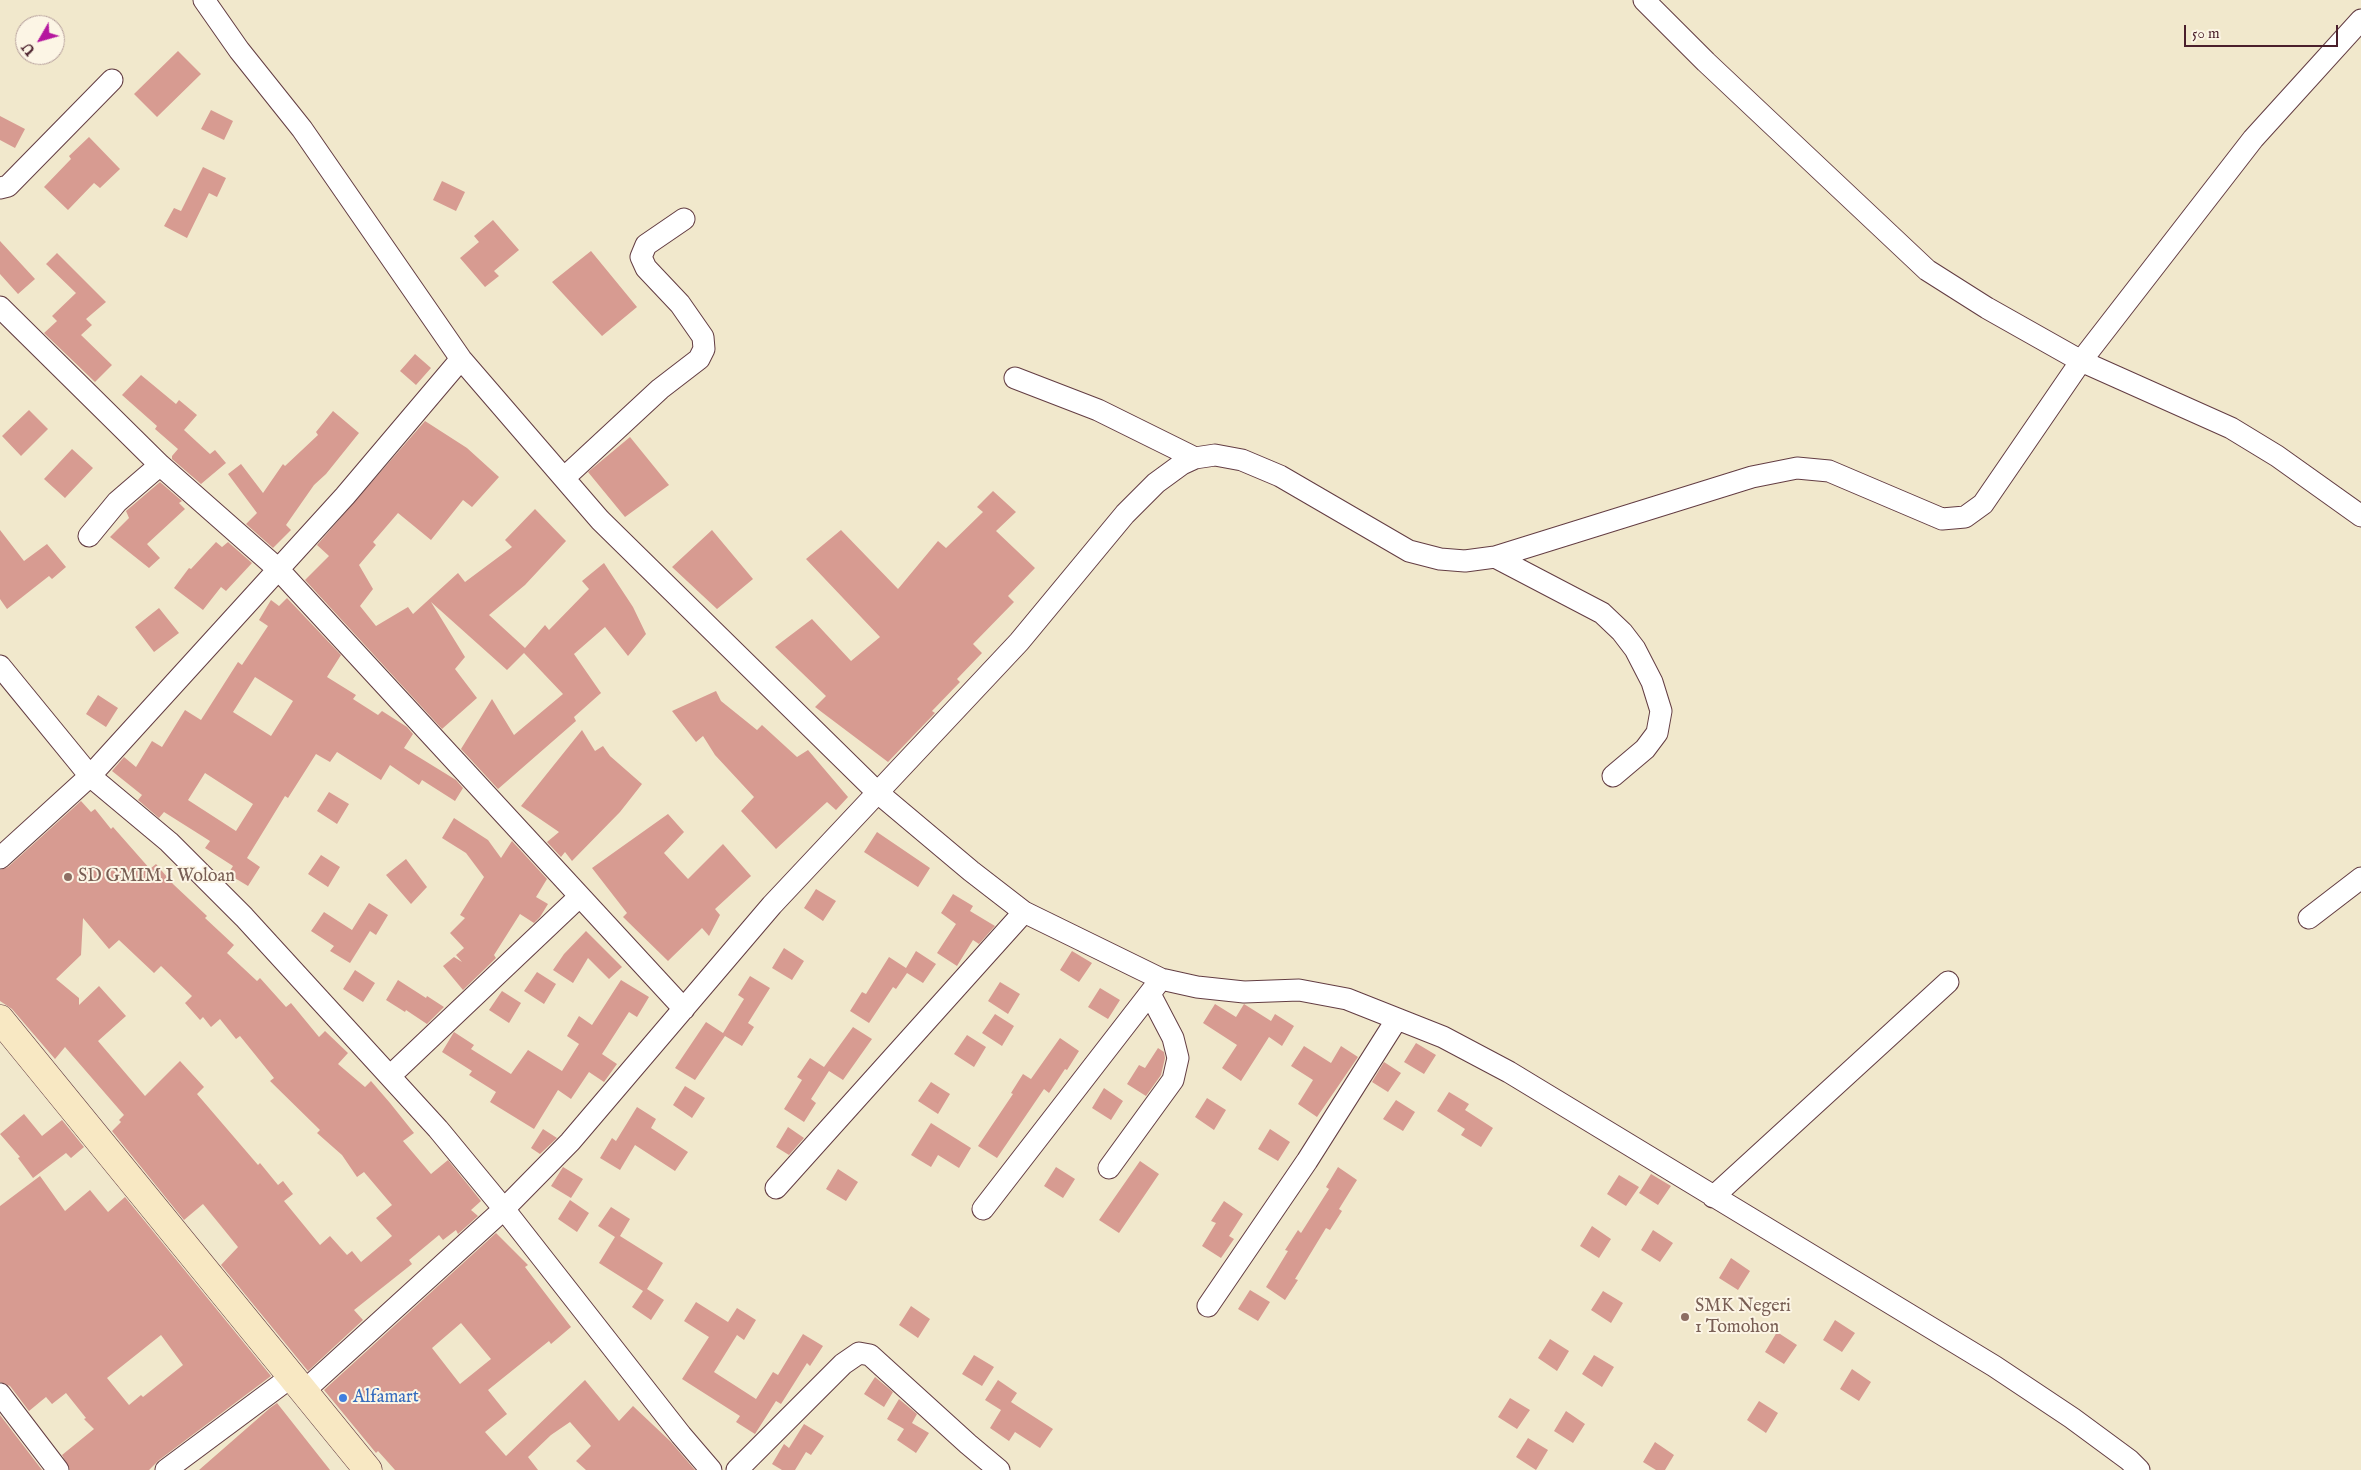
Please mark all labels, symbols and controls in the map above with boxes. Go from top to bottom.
north arrow [15,15,65,65]
scale bar [2186,15,2340,47]
text: 50 m [2192,24,2220,43]
text: U [18,38,40,59]
place label: SD GMIM I Woloan [78,866,235,888]
marker: SD GMIM I Woloan [62,871,74,883]
place label: SMK Negeri 1 Tomohon [1695,1296,1791,1338]
marker: SMK Negeri 1 Tomohon [1679,1311,1691,1323]
place label: Alfamart [353,1387,419,1409]
marker: Alfamart [337,1392,349,1404]

